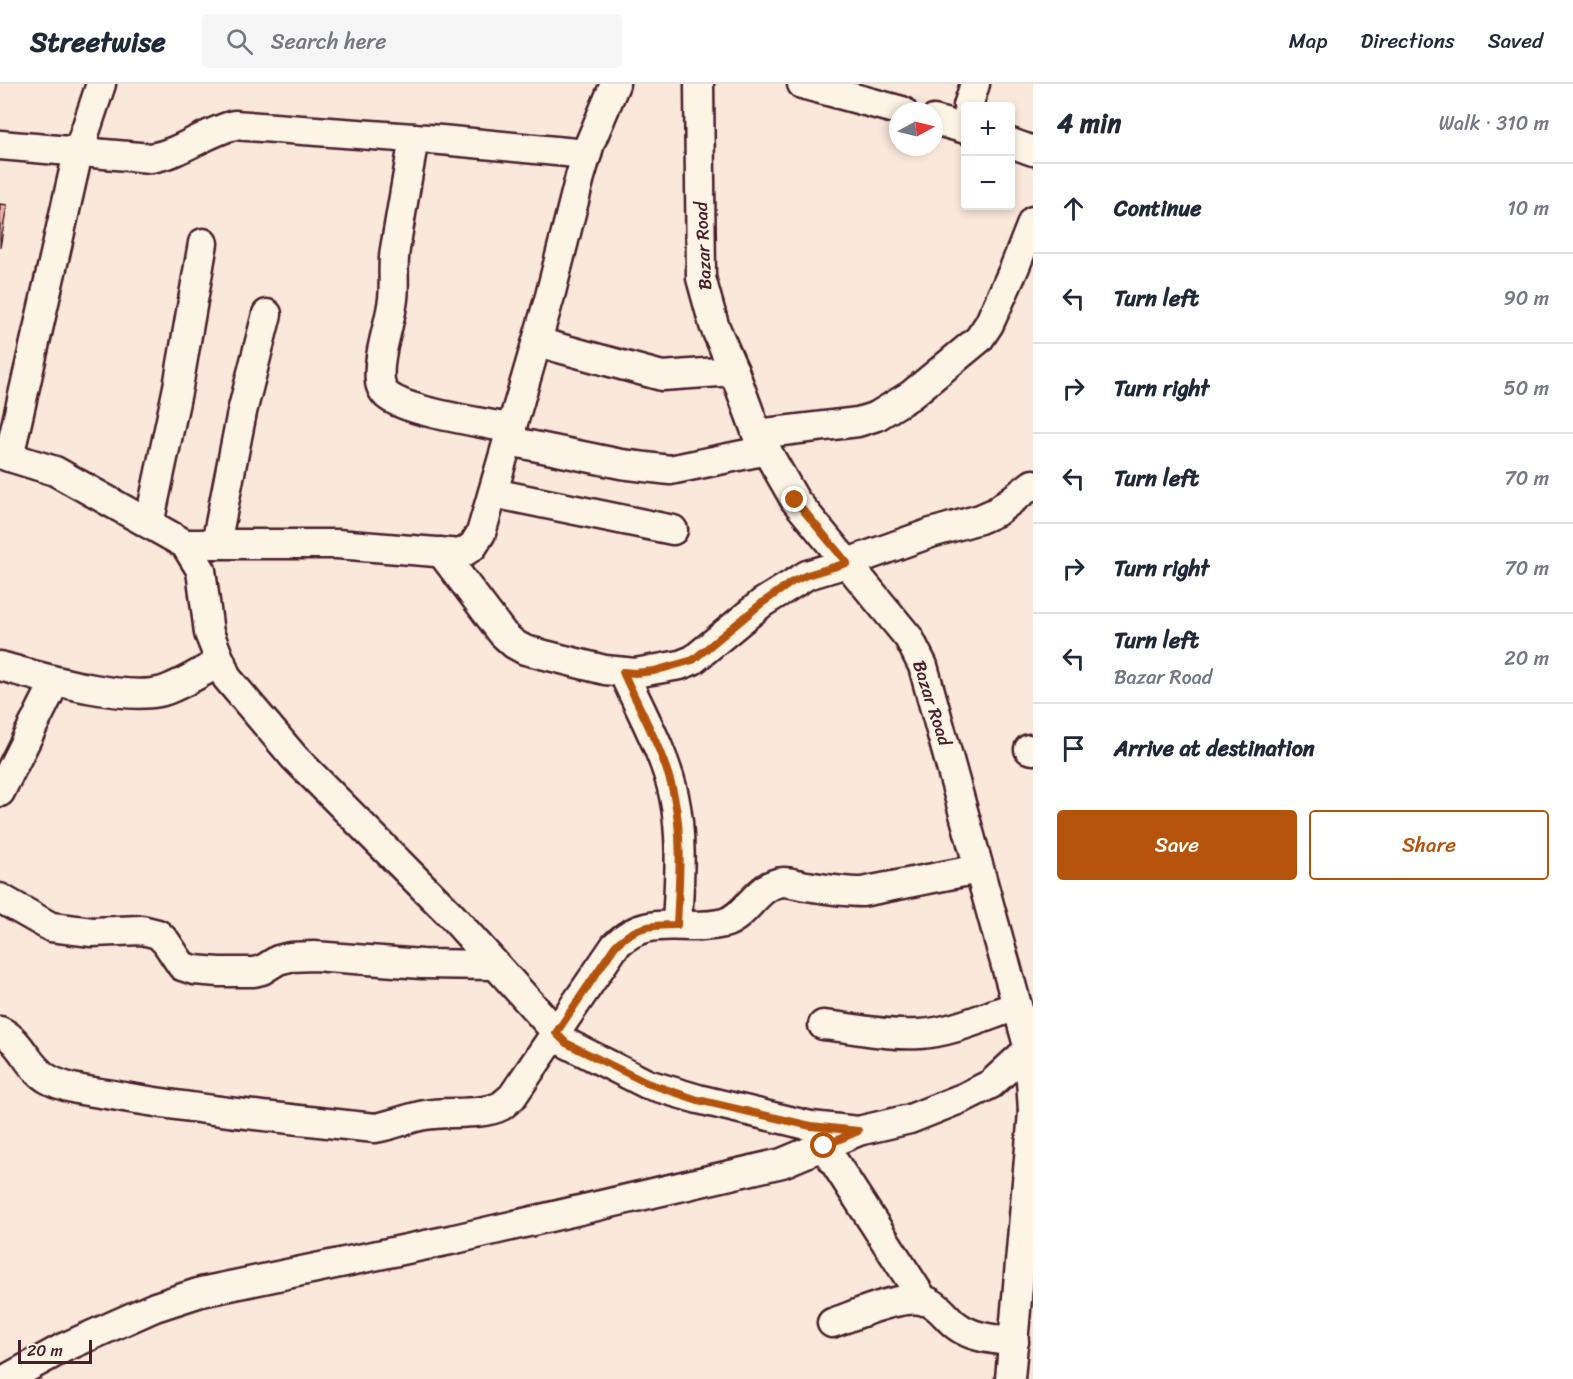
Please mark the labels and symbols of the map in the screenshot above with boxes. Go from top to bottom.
north arrow [889,102,943,156]
street label: Bazar Road [685,200,721,291]
route end [781,486,807,512]
street label: Bazar Road [903,656,961,751]
route start [810,1132,836,1158]
scale bar [18,1337,92,1364]

